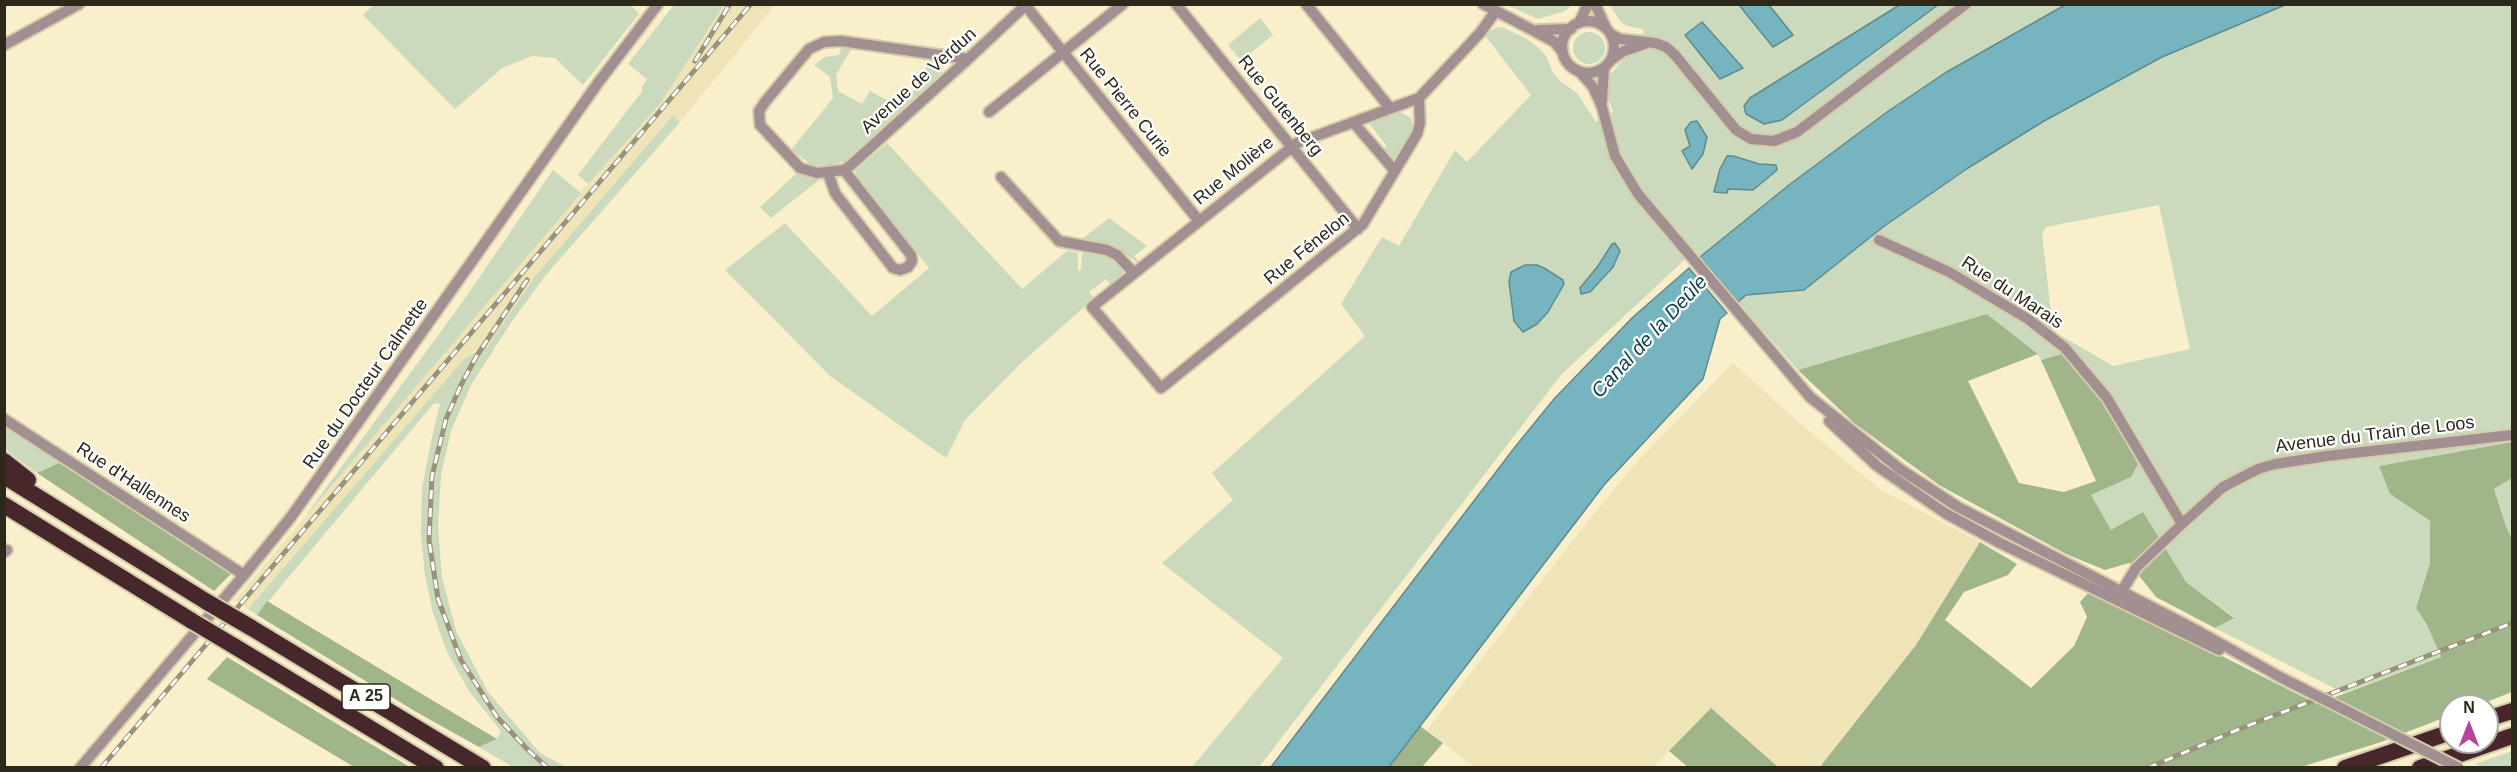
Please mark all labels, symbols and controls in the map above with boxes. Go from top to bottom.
street label: Avenue de Verdun [857,24,981,138]
street label: Rue Pierre Curie [1074,44,1176,162]
street label: Rue Gutenberg [1233,51,1327,161]
street label: Rue Molière [1189,132,1279,210]
street label: Rue Fénelon [1260,208,1354,290]
street label: Rue du Marais [1957,252,2067,334]
water label: Canal de la Deûle [1587,271,1713,403]
street label: Rue du Docteur Calmette [299,295,433,473]
street label: Avenue du Train de Loos [2274,412,2476,458]
street label: Rue d'Hallennes [72,438,194,528]
road number: A 25 [342,684,390,710]
north arrow [2439,694,2499,754]
text: N [2463,699,2475,716]

